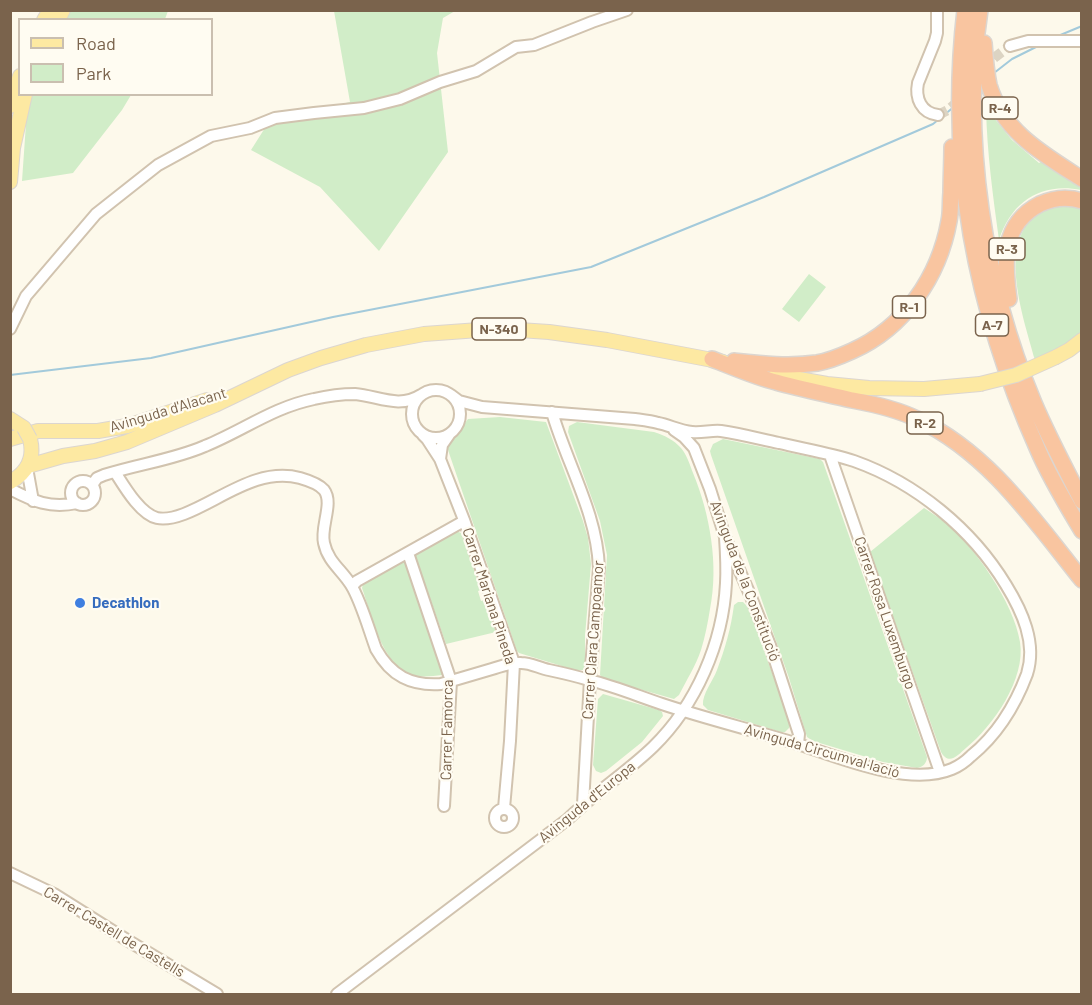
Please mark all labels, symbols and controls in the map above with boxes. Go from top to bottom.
legend [18,18,213,96]
text: Road [76,32,116,54]
text: Park [76,62,111,84]
road number: R-4 [982,97,1018,119]
road number: R-3 [989,238,1025,260]
road number: R-1 [892,296,926,318]
road number: A-7 [976,314,1008,336]
road number: N-340 [472,318,526,340]
street label: Avinguda d'Alacant [107,384,229,436]
road number: R-2 [907,412,943,434]
street label: Avinguda de la Constitució [706,498,784,664]
street label: Carrer Mariana Pineda [458,525,520,667]
street label: Carrer Rosa Luxemburgo [850,534,920,692]
street label: Carrer Clara Campoamor [578,560,608,720]
place label: Decathlon [92,594,159,612]
marker: Decathlon [73,596,87,610]
street label: Carrer Famorca [437,679,457,781]
street label: Avinguda Circumval·lació [742,720,902,782]
street label: Avinguda d'Europa [535,757,639,847]
street label: Carrer Castell de Castells [40,883,188,981]

